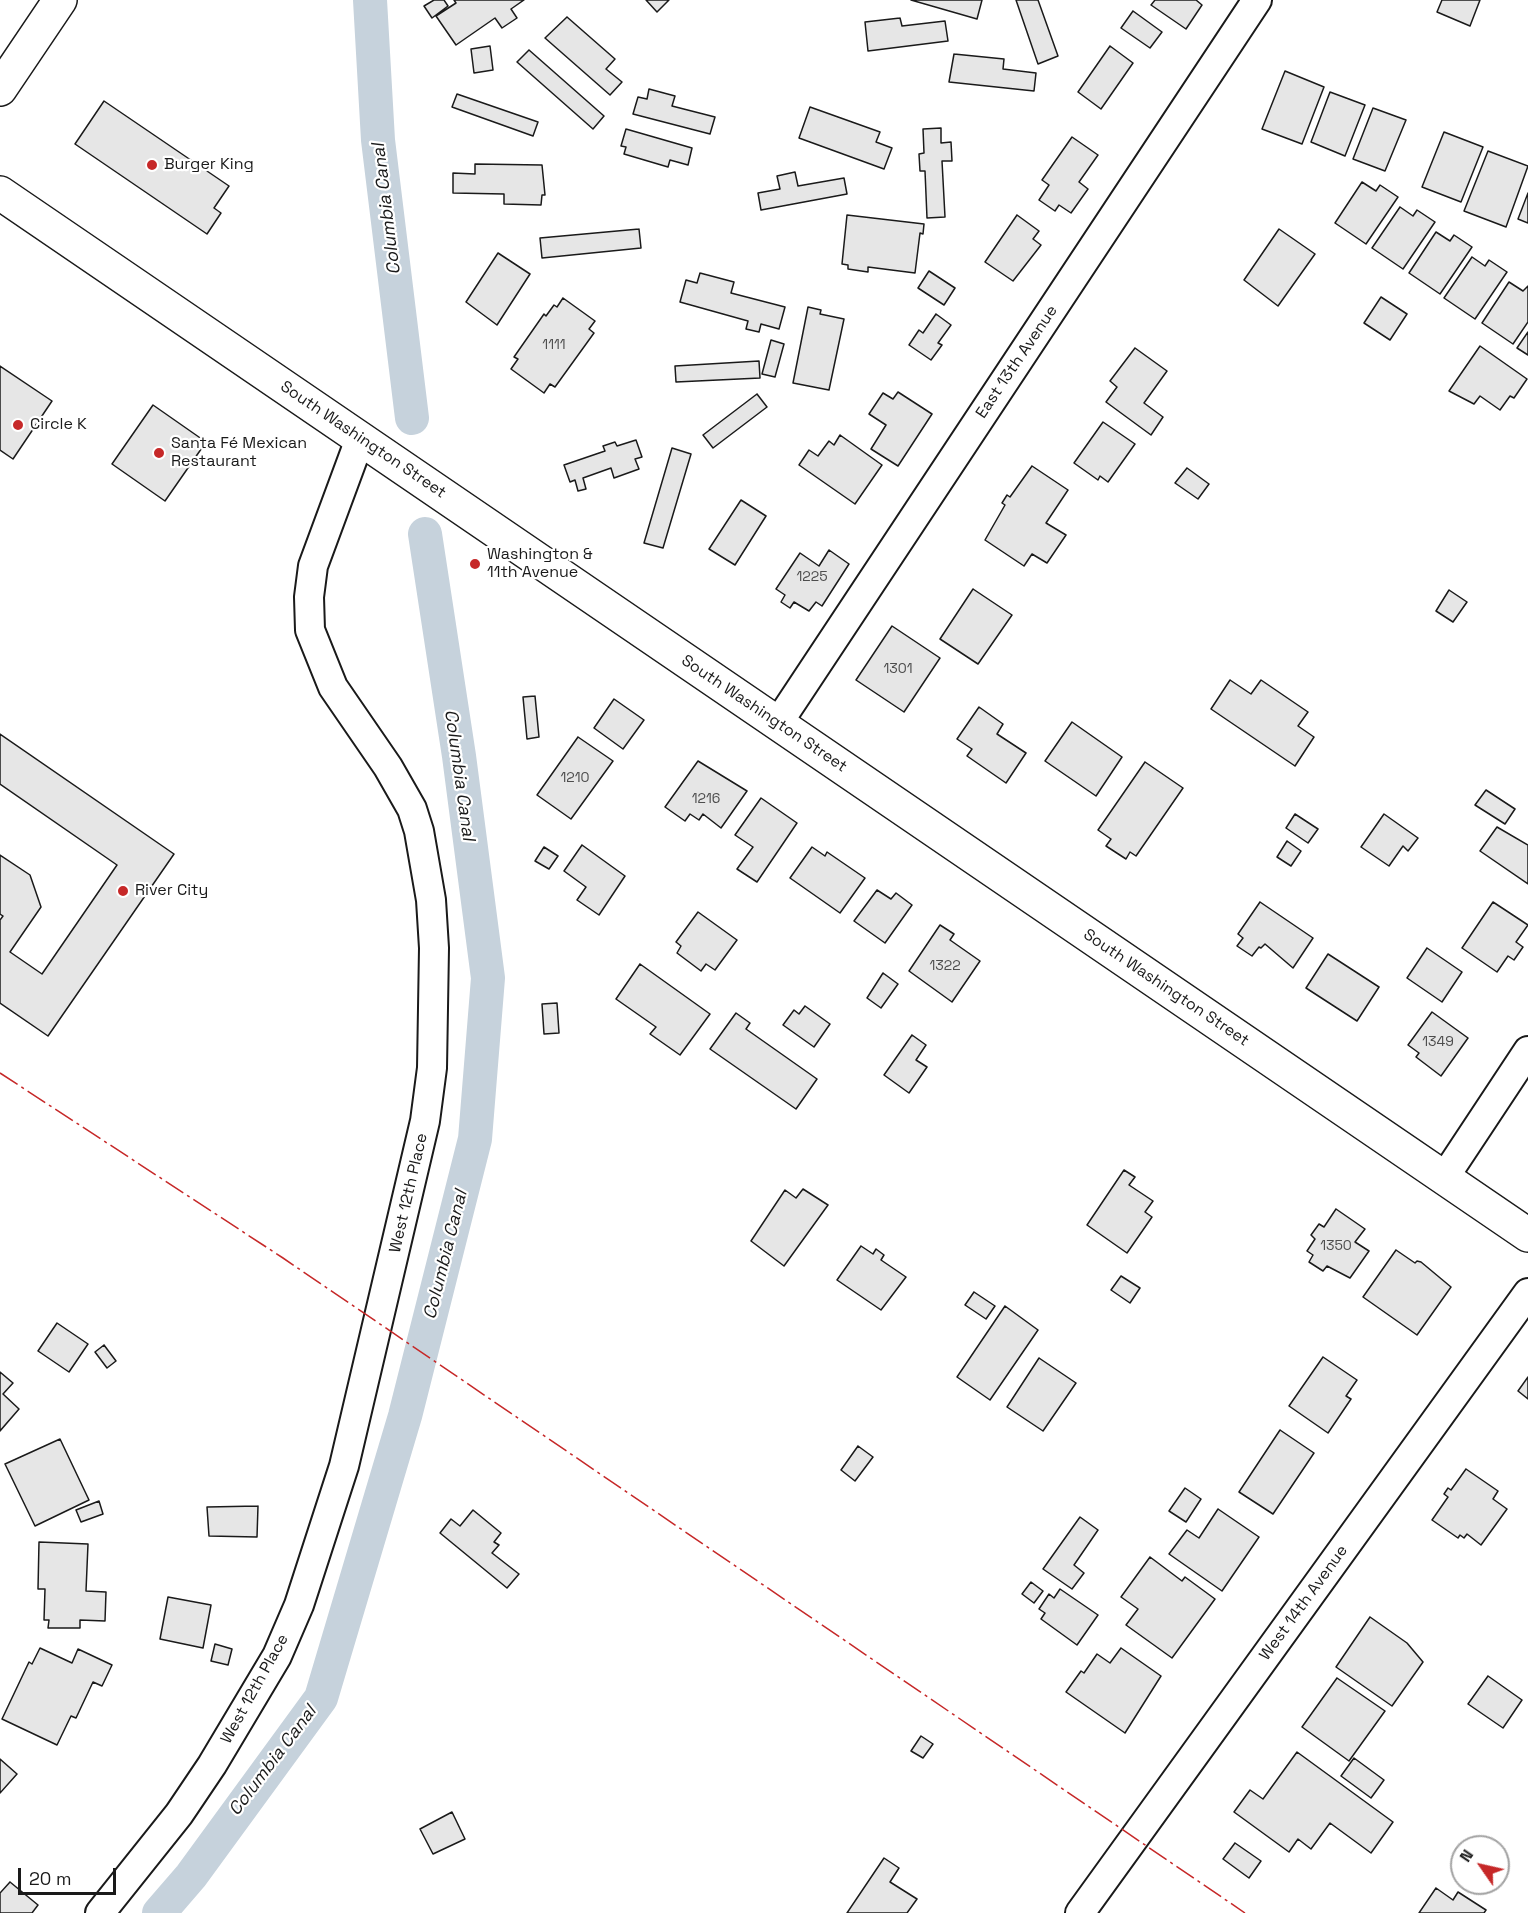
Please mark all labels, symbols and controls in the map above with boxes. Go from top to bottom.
water label: Columbia Canal [368,142,406,276]
place label: Burger King [164,155,254,175]
marker: Burger King [145,158,159,172]
street label: East 13th Avenue [972,302,1062,422]
house number: 1111 [542,337,566,353]
street label: South Washington Street [276,377,450,503]
place label: Circle K [30,415,87,435]
marker: Circle K [11,418,25,432]
place label: Santa Fé Mexican Restaurant [171,434,307,472]
marker: Santa Fé Mexican Restaurant [152,446,166,460]
place label: Washington & 11th Avenue [487,545,593,583]
marker: Washington & 11th Avenue [468,557,482,571]
house number: 1225 [796,569,828,585]
street label: South Washington Street [677,651,851,777]
house number: 1301 [883,661,913,677]
water label: Columbia Canal [439,708,479,842]
house number: 1210 [560,770,590,786]
house number: 1216 [692,791,720,807]
place label: River City [135,881,208,901]
marker: River City [116,884,130,898]
street label: South Washington Street [1079,925,1253,1051]
house number: 1322 [929,958,961,974]
house number: 1349 [1422,1034,1454,1050]
street label: West 12th Place [386,1131,432,1255]
water label: Columbia Canal [420,1188,472,1322]
house number: 1350 [1320,1238,1352,1254]
street label: West 14th Avenue [1256,1542,1352,1664]
street label: West 12th Place [217,1631,293,1747]
water label: Columbia Canal [225,1702,321,1820]
north arrow [1450,1835,1510,1895]
text: N [1455,1845,1478,1866]
scale bar [21,1856,118,1894]
text: 20 m [29,1867,72,1890]

